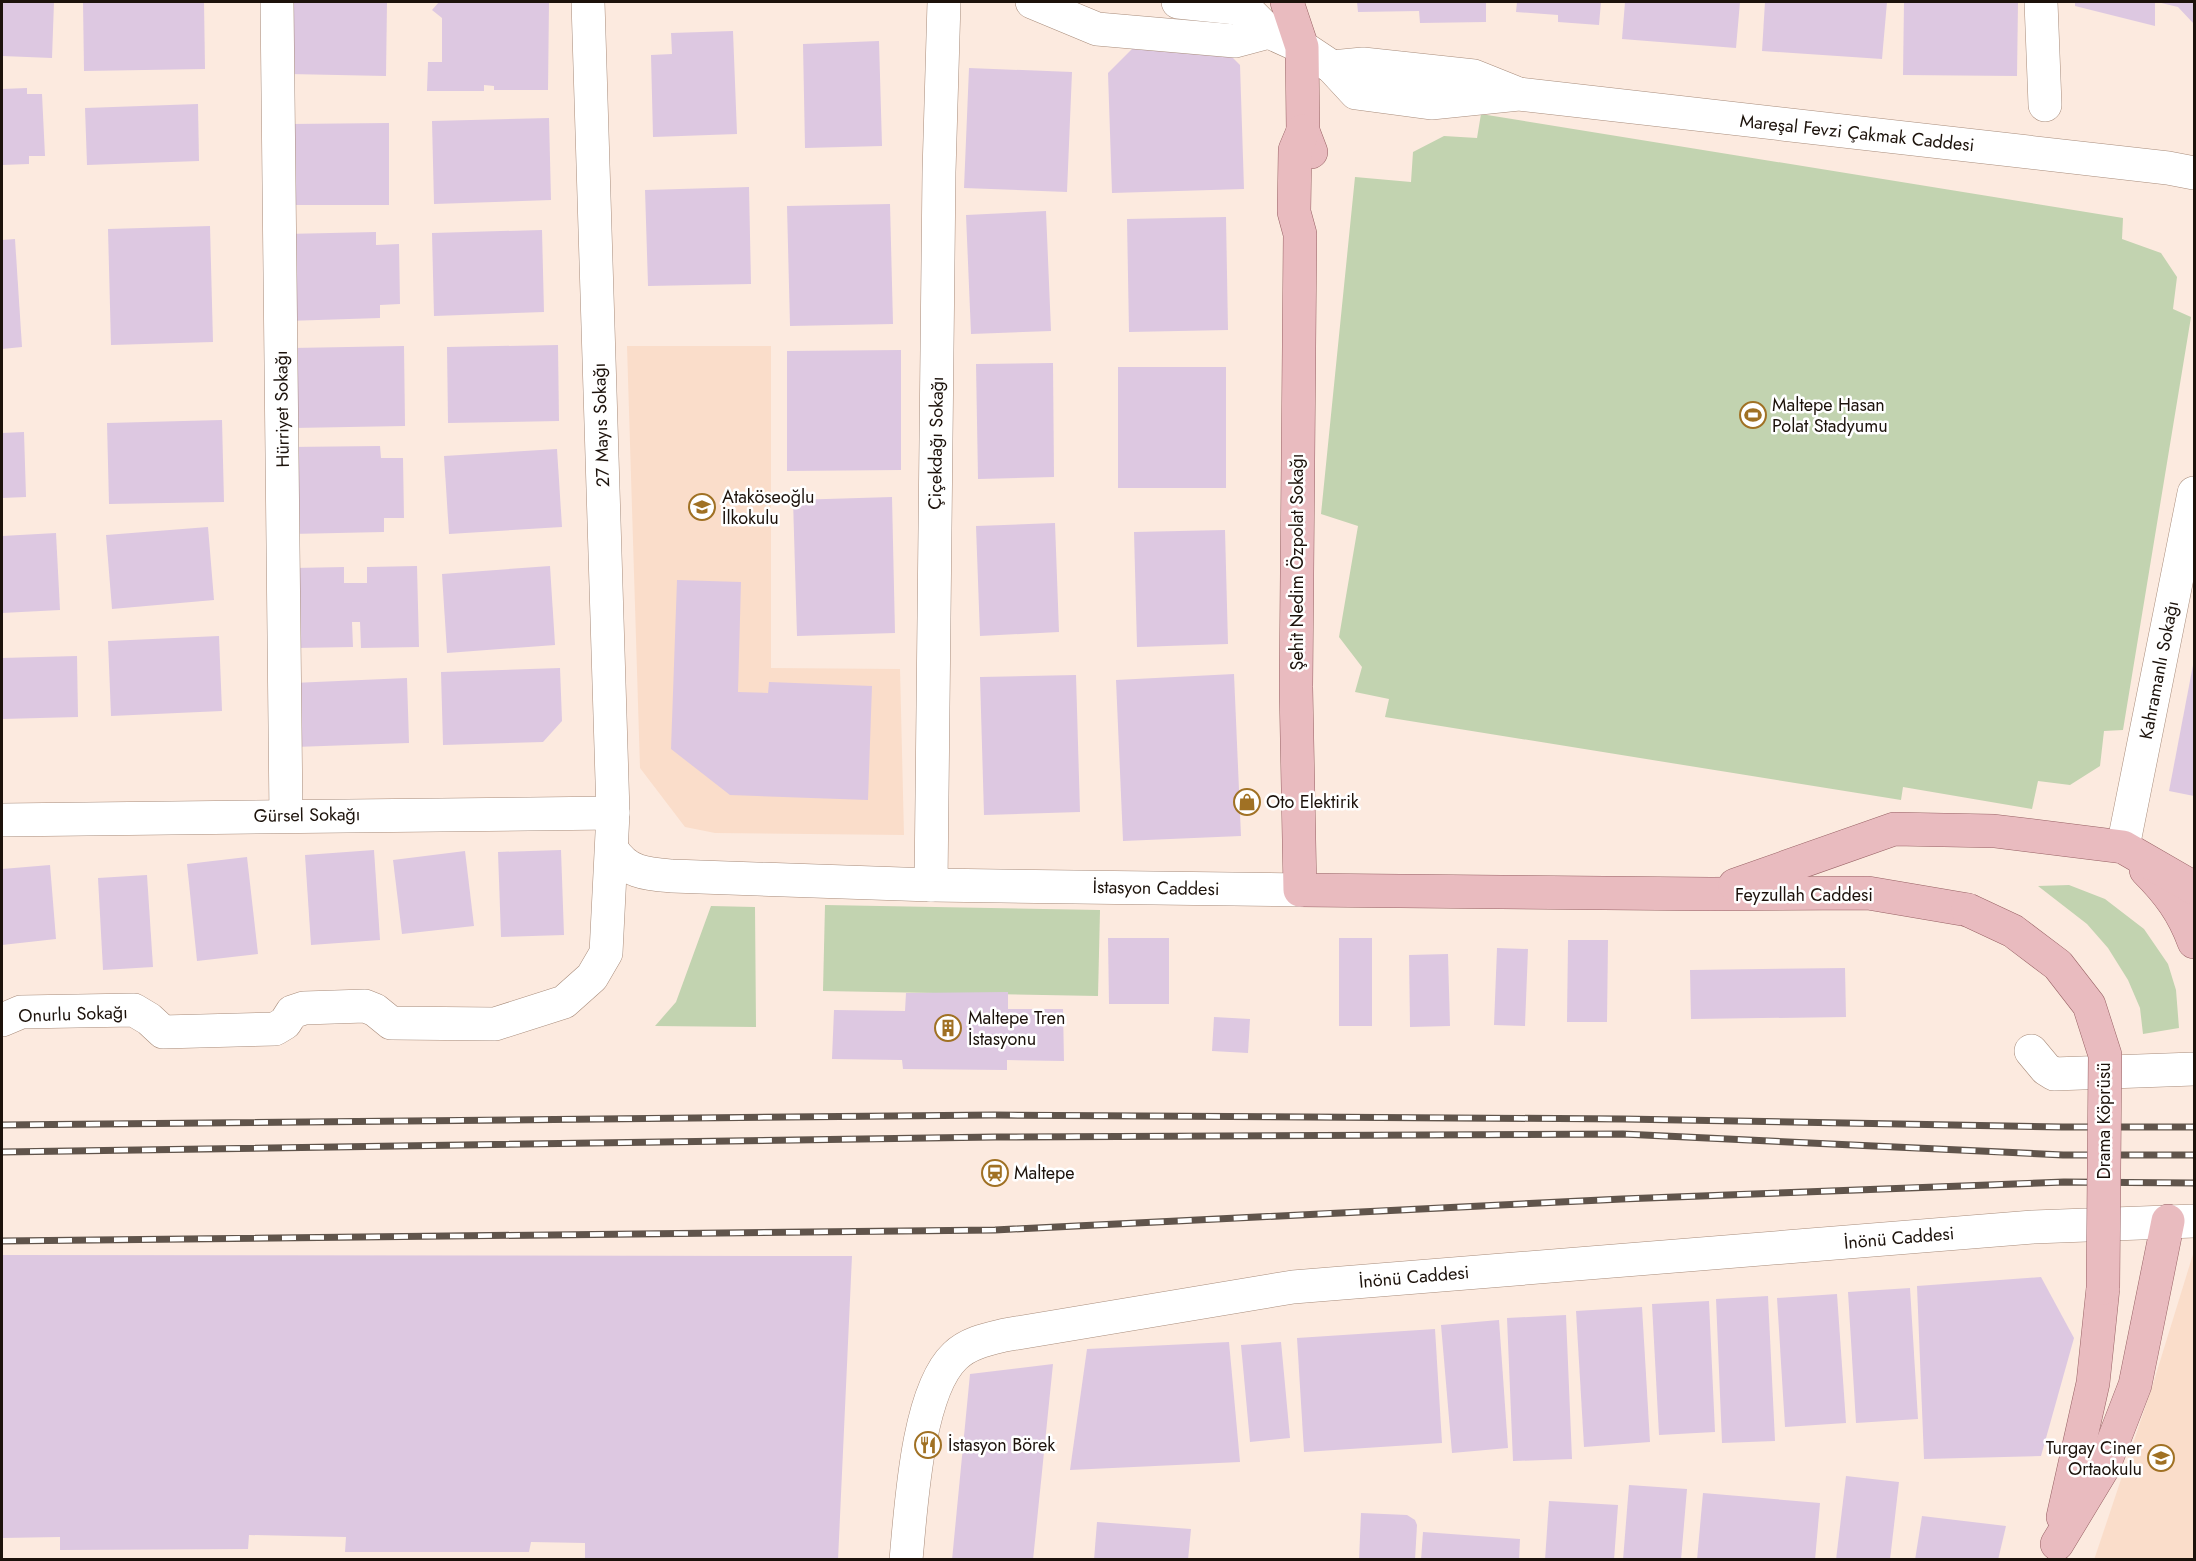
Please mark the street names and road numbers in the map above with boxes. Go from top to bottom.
street label: Mareşal Fevzi Çakmak Caddesi [1738,108,1976,158]
street label: Hürriyet Sokağı [268,350,296,468]
street label: 27 Mayıs Sokağı [586,362,616,488]
street label: Çiçekdağı Sokağı [922,376,950,510]
street label: Şehit Nedim Özpolat Sokağı [1284,454,1310,670]
street label: Kahramanlı Sokağı [2133,598,2185,742]
street label: Gürsel Sokağı [253,801,361,829]
street label: İstasyon Caddesi [1092,874,1220,902]
street label: Feyzullah Caddesi [1735,882,1873,908]
street label: Onurlu Sokağı [18,999,128,1029]
street label: Drama Köprüsü [2091,1062,2117,1180]
street label: İnönü Caddesi [1843,1220,1955,1256]
street label: İnönü Caddesi [1358,1259,1470,1295]

